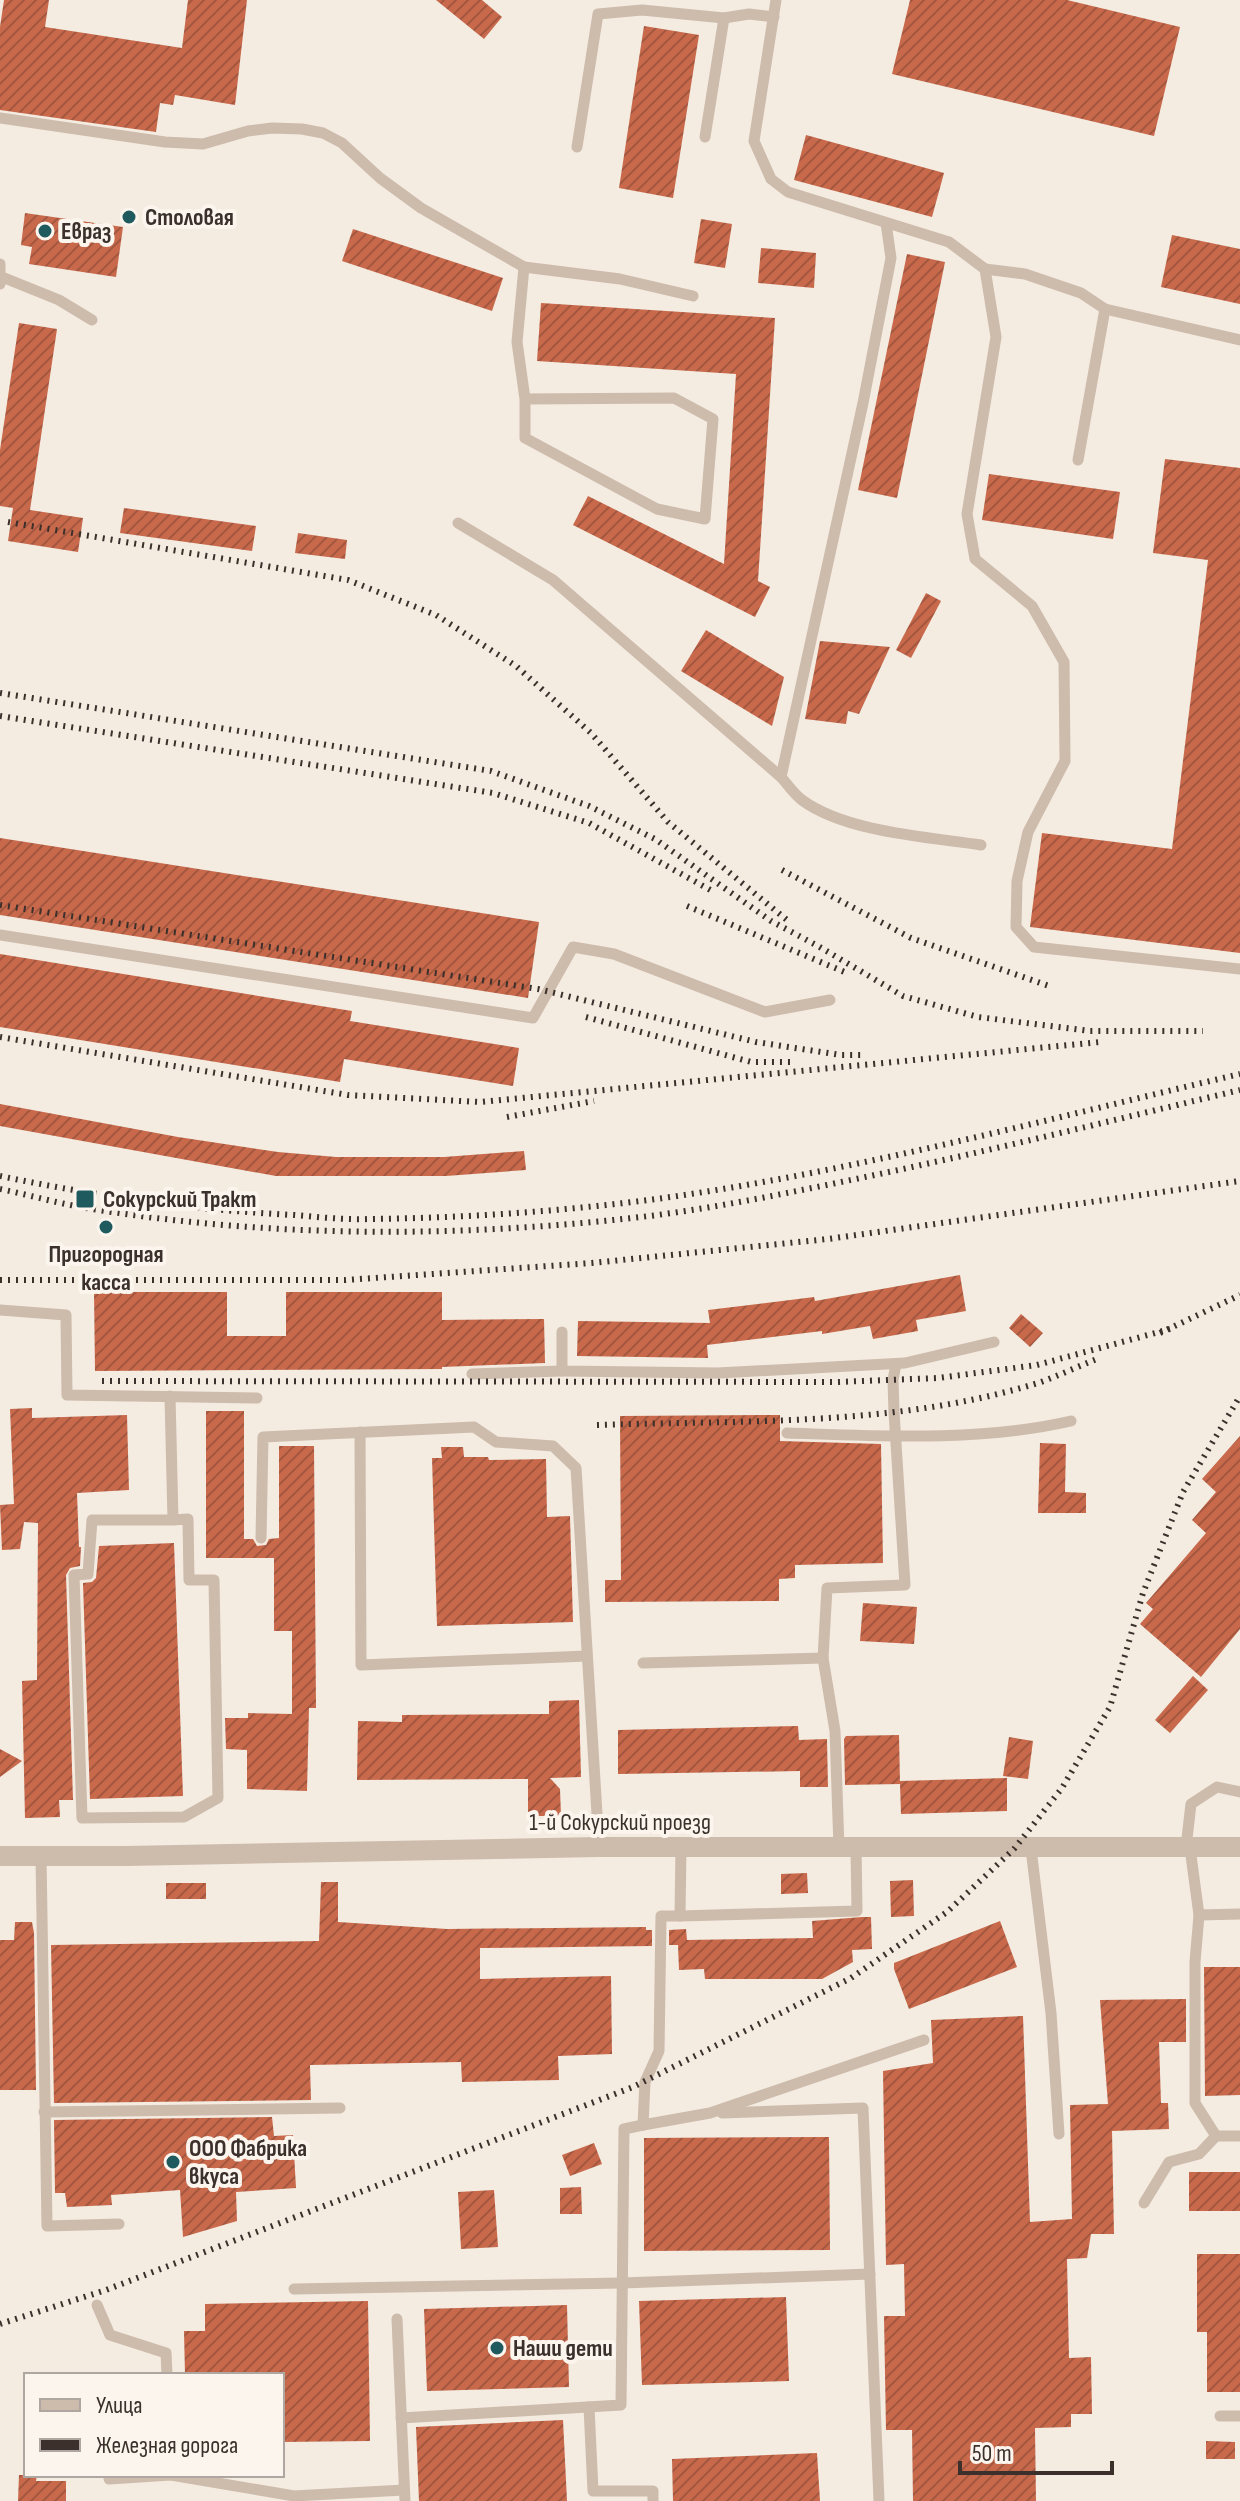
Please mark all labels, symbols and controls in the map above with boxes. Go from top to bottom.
place label: Cтоловая [145,203,234,232]
marker: Cтоловая [120,208,138,226]
place label: Евраз [61,217,111,246]
marker: Евраз [36,222,54,240]
place label: Сокурский Тракт [103,1185,256,1214]
marker: Сокурский Тракт [74,1188,96,1210]
marker: Пригородная касса [97,1218,115,1236]
place label: Пригородная касса [48,1240,164,1297]
street label: 1-й Сокурский проезд [529,1808,711,1837]
place label: ООО Фабрика вкуса [189,2134,307,2191]
marker: ООО Фабрика вкуса [164,2153,182,2171]
place label: Наши дети [513,2334,613,2363]
marker: Наши дети [488,2339,506,2357]
legend [24,2373,284,2477]
text: Улица [96,2391,142,2420]
scale bar [960,2425,1112,2475]
text: Железная дорога [96,2431,238,2460]
text: 50 m [972,2439,1012,2468]

